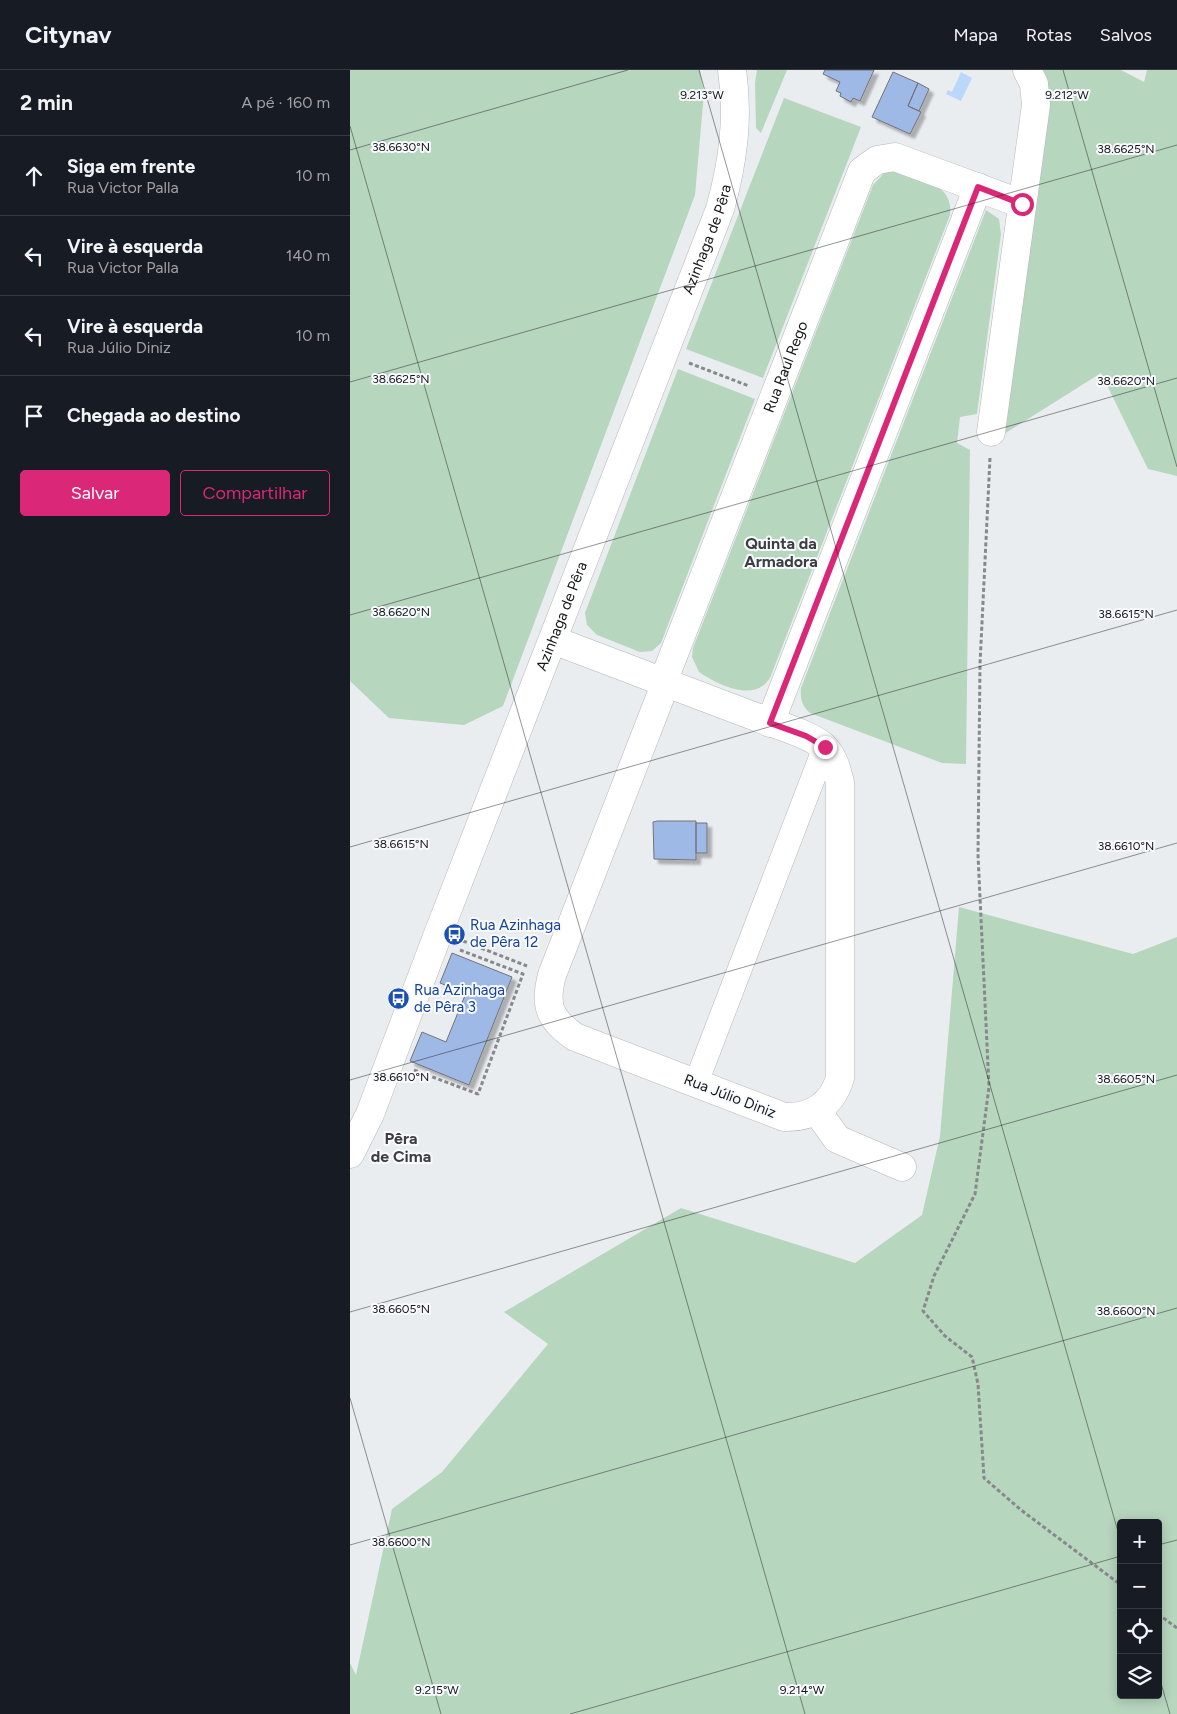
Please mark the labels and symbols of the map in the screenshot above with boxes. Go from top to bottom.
text: 9.213°W [680,88,724,102]
text: 9.212°W [1045,88,1089,102]
text: 38.6630°N [372,140,430,154]
text: 38.6625°N [1097,142,1155,156]
street label: Azinhaga de Pêra [679,183,735,297]
route start [1011,193,1034,216]
street label: Rua Raul Rego [760,318,812,415]
text: 38.6625°N [372,372,430,386]
text: 38.6620°N [1097,374,1155,388]
district label: Quinta da Armadora [744,534,818,571]
street label: Azinhaga de Pêra [532,559,591,674]
text: 38.6620°N [372,605,430,619]
text: 38.6615°N [1098,607,1154,621]
route end [814,736,837,759]
text: 38.6615°N [373,837,429,851]
text: 38.6610°N [1098,839,1154,853]
place label: Rua Azinhaga de Pêra 12 [470,916,561,951]
bus stop icon: Rua Azinhaga de Pêra 12 [442,922,466,946]
place label: Rua Azinhaga de Pêra 3 [414,981,505,1016]
bus stop icon: Rua Azinhaga de Pêra 3 [386,987,410,1011]
text: 38.6610°N [373,1070,429,1084]
street label: Rua Júlio Diniz [681,1070,779,1122]
text: 38.6605°N [1097,1072,1155,1086]
district label: Pêra de Cima [371,1129,431,1166]
text: 38.6605°N [372,1302,430,1316]
text: 38.6600°N [1096,1304,1156,1318]
text: 38.6600°N [371,1535,431,1549]
text: 9.215°W [415,1683,459,1697]
text: 9.214°W [780,1683,825,1697]

